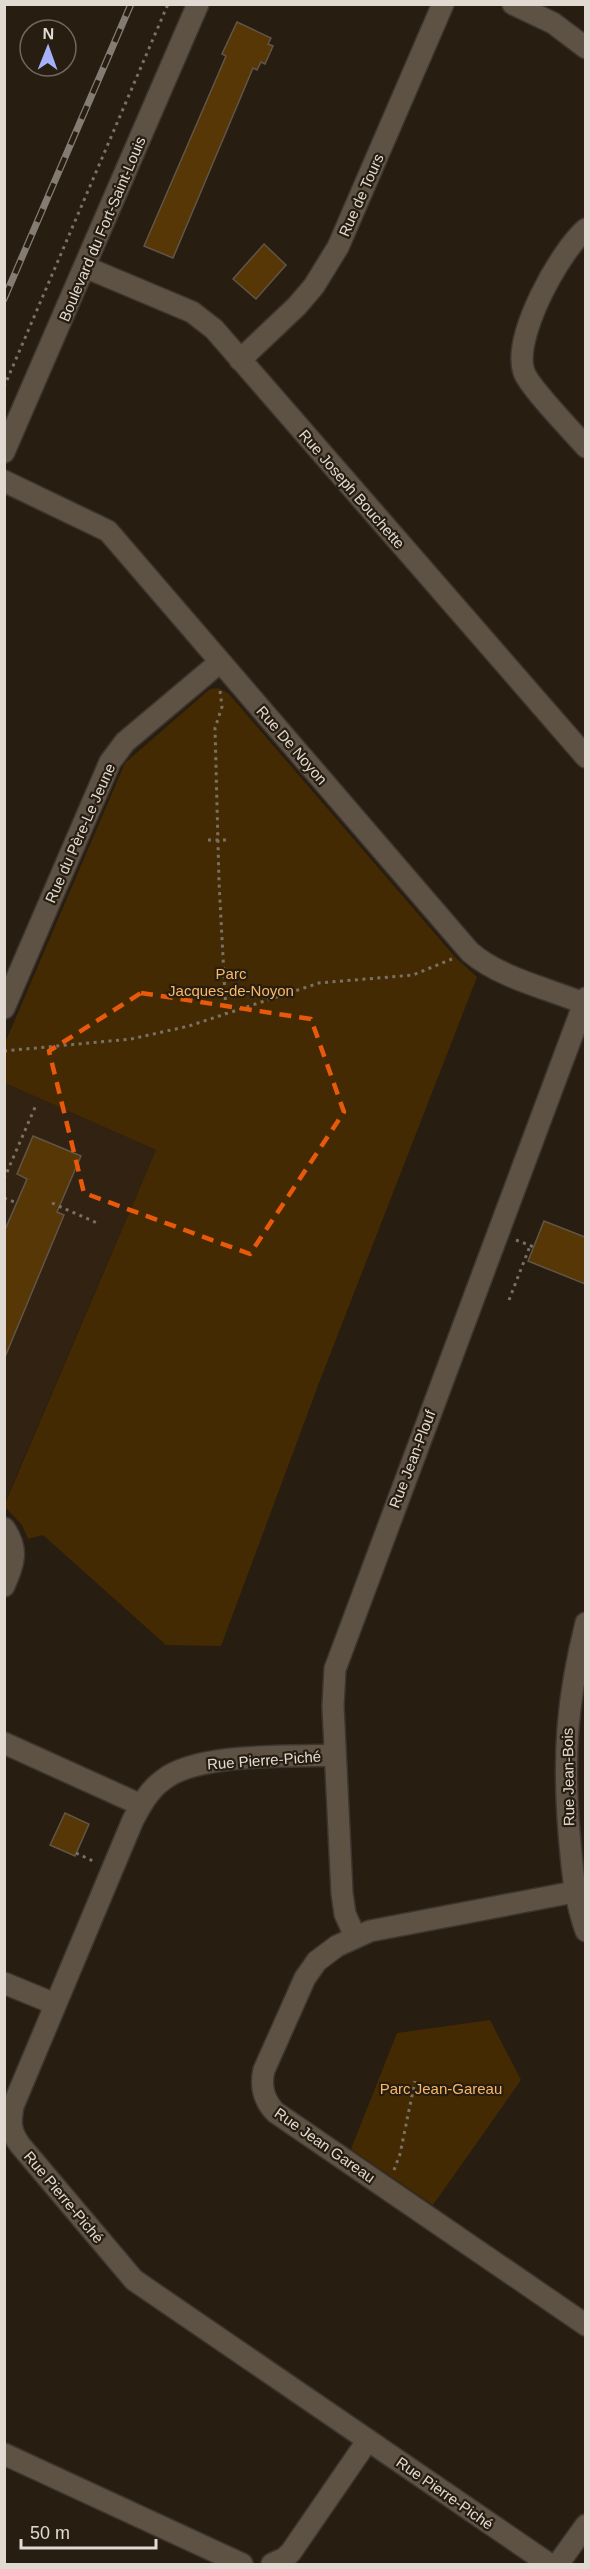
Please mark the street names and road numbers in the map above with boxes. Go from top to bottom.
street label: Boulevard du Fort-Saint-Louis [55,134,149,324]
street label: Rue de Tours [335,151,387,239]
street label: Rue Joseph Bouchette [296,426,408,552]
street label: Rue De Noyon [253,702,331,788]
street label: Rue du Père-Le Jeune [42,761,118,905]
street label: Rue Jean-Plouf [386,1407,439,1510]
street label: Rue Jean-Bois [559,1728,577,1826]
street label: Rue Pierre-Piché [206,1748,322,1772]
street label: Rue Jean Gareau [272,2104,378,2186]
street label: Rue Pierre-Piché [21,2148,107,2246]
street label: Rue Pierre-Piché [393,2453,497,2533]

